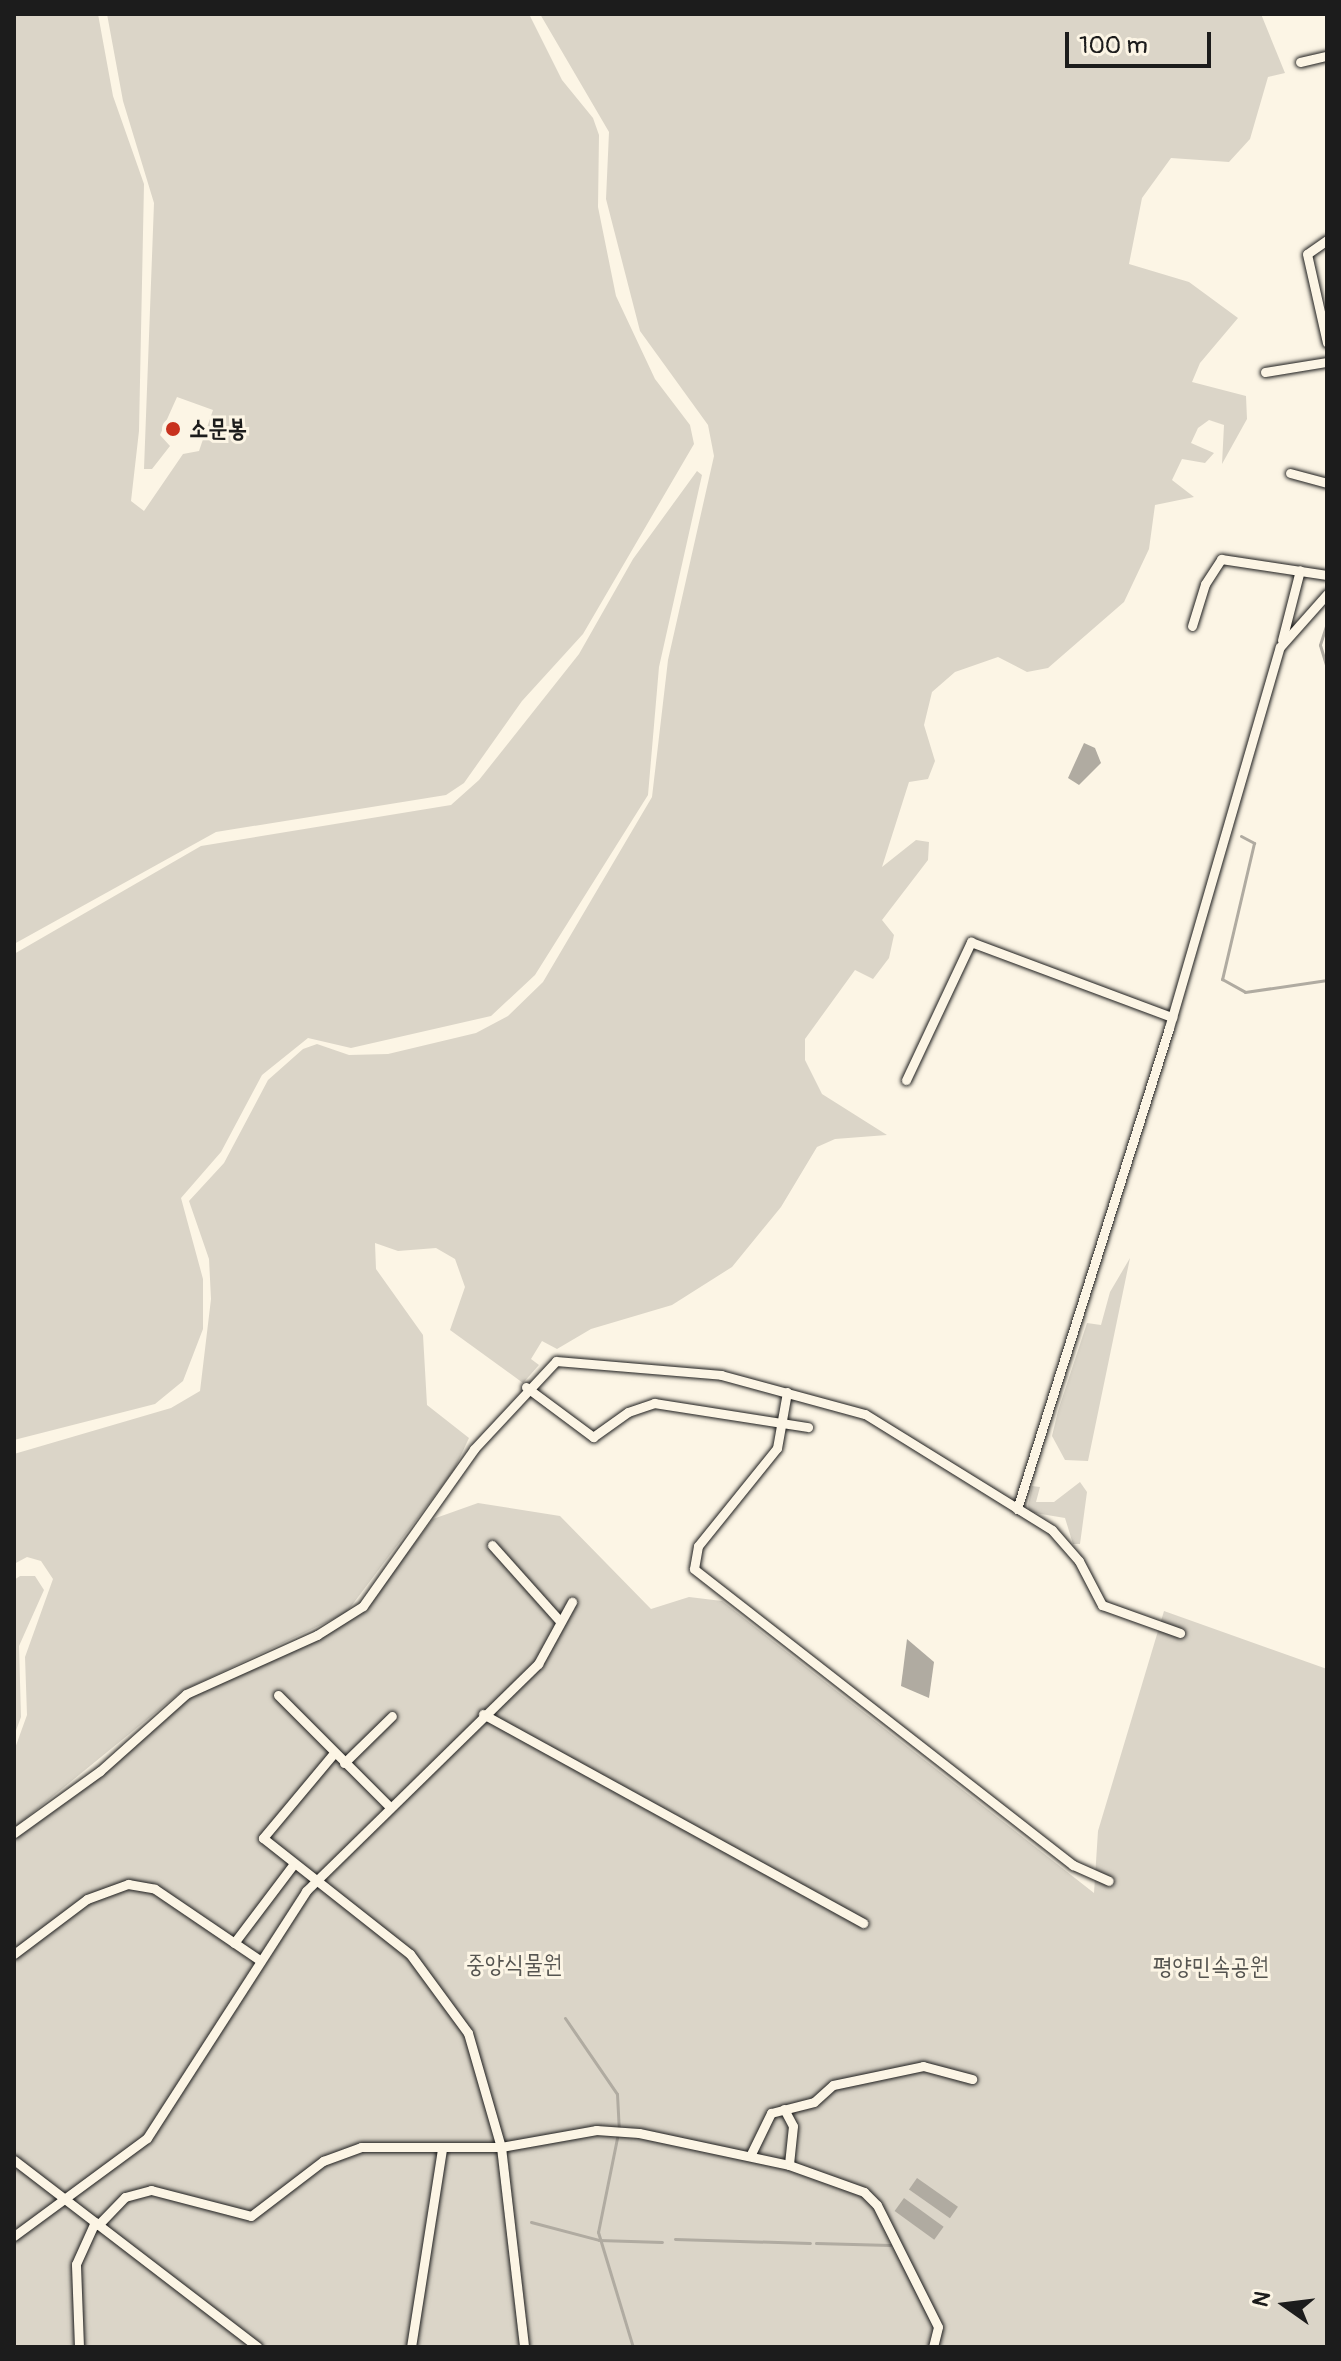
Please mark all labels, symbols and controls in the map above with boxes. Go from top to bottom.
scale bar [1069,16,1215,66]
text: 100 m [1079,31,1148,60]
place label: 소문봉 [189,415,247,443]
marker: 소문봉 [164,420,182,438]
park label: 중앙식물원 [466,1951,562,1979]
park label: 평양민속공원 [1153,1953,1269,1981]
north arrow [1245,2265,1325,2345]
text: N [1246,2289,1277,2310]

